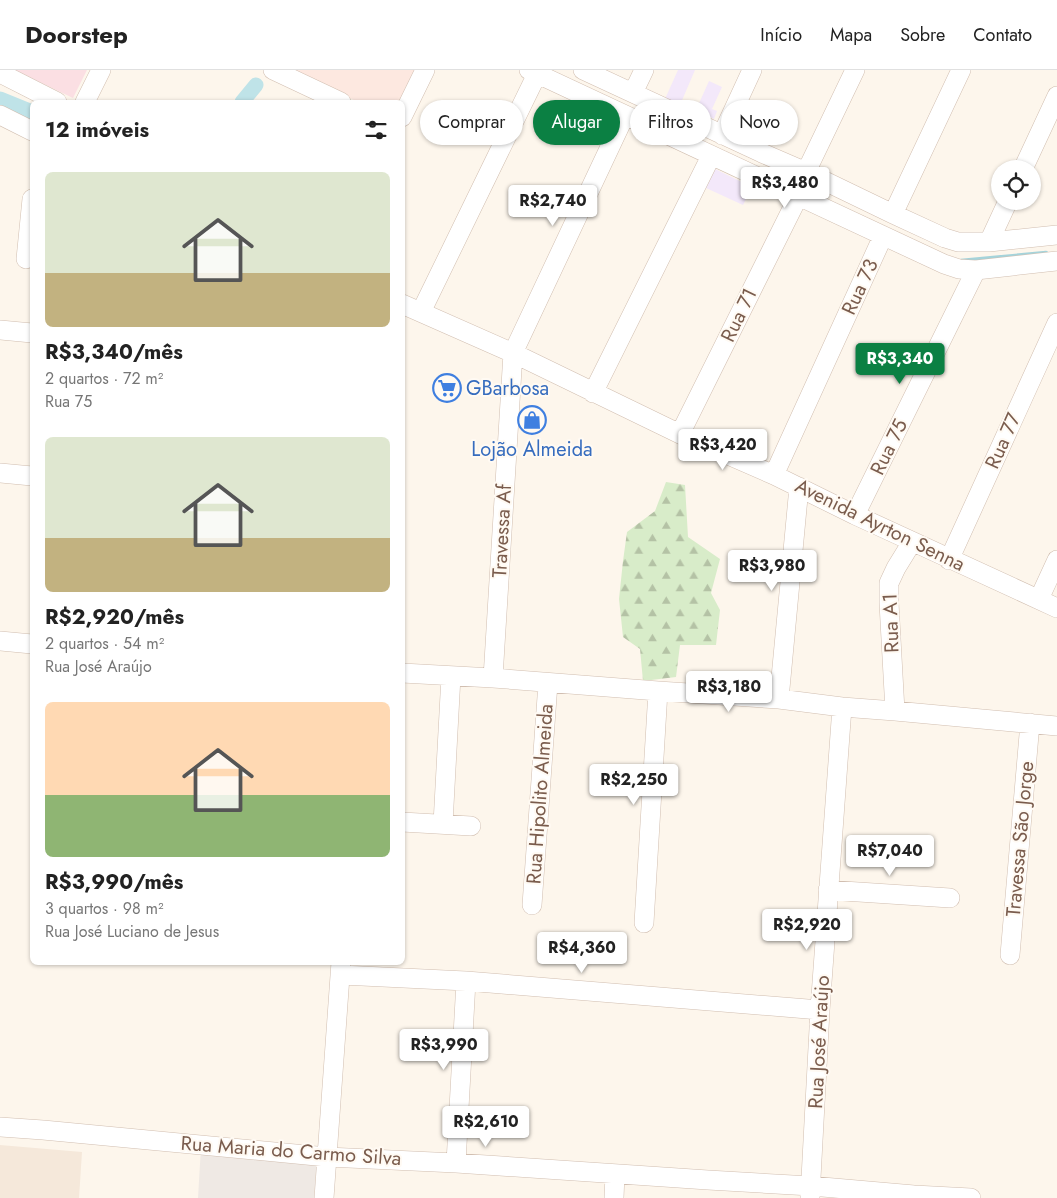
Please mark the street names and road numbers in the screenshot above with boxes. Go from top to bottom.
street label: Rua 73 [834,254,886,320]
street label: Rua 71 [714,283,764,347]
street label: Rua 77 [978,408,1028,474]
street label: Rua 75 [863,414,915,480]
street label: Avenida Ayrton Senna [790,471,970,579]
street label: Travessa Af [485,482,519,578]
street label: Rua A1 [875,593,907,653]
street label: Rua Hipolito Almeida [519,703,561,885]
street label: Travessa São Jorge [999,760,1041,918]
street label: Rua José Araújo [801,975,837,1109]
street label: Rua Maria do Carmo Silva [180,1129,402,1173]

